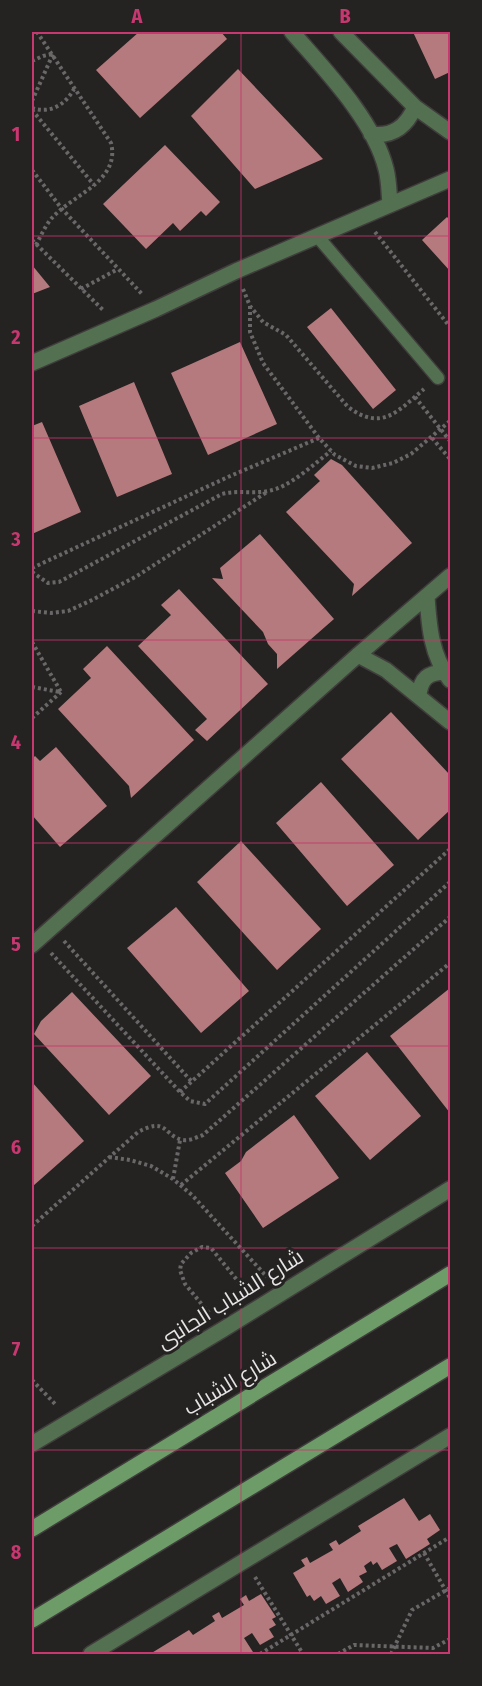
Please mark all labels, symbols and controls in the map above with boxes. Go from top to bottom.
text: A [131,4,144,28]
text: B [339,4,351,28]
text: 1 [12,122,20,146]
text: 2 [10,325,21,349]
text: 3 [10,527,21,551]
text: 4 [11,730,21,754]
text: 5 [11,932,21,956]
text: 6 [11,1135,21,1159]
street label: شارع الشباب الجانبى [152,1243,309,1355]
text: 7 [12,1337,21,1361]
street label: شارع الشباب [179,1345,282,1422]
text: 8 [11,1540,22,1564]

